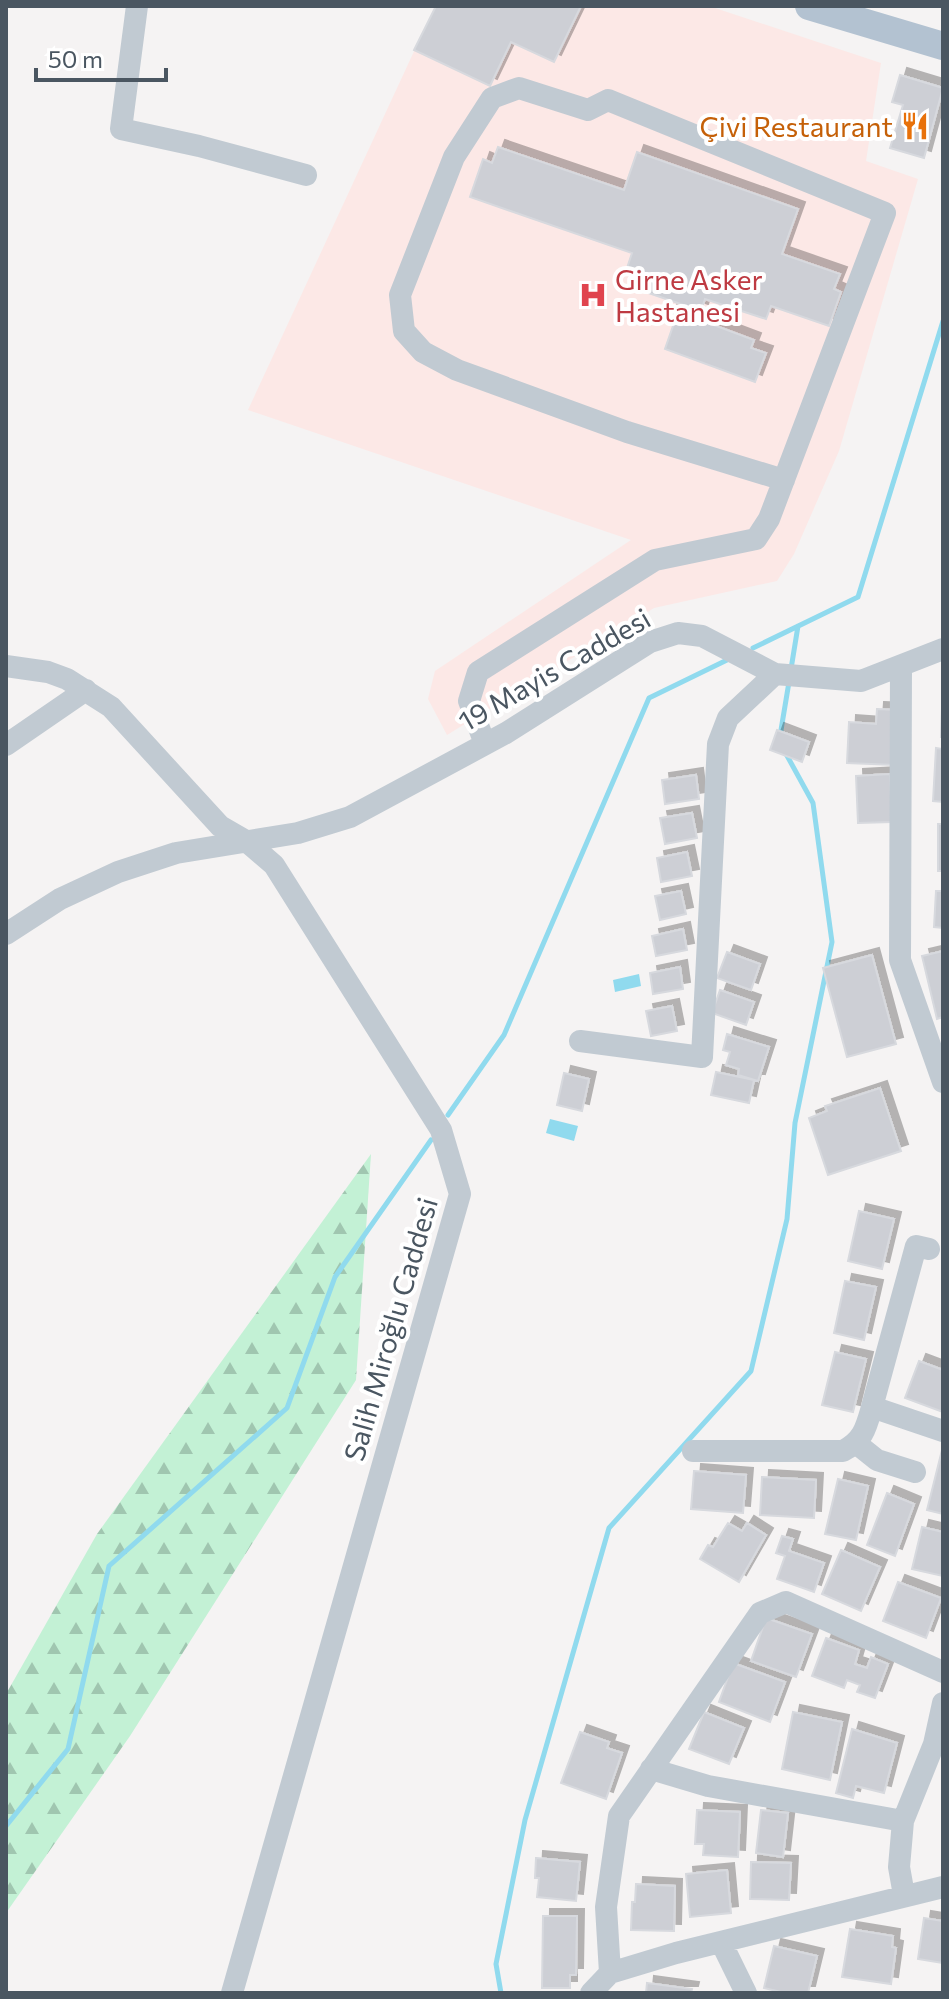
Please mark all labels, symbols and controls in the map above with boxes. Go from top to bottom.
scale bar [36,32,166,82]
text: 50 m [48,44,103,73]
place label: Çivi Restaurant [700,109,893,143]
restaurant icon: Çivi Restaurant [900,111,930,141]
place label: Girne Asker Hastanesi [615,262,763,328]
hospital icon: Girne Asker Hastanesi [578,280,608,310]
street label: 19 Mayis Caddesi [452,600,656,738]
street label: Salih Miroğlu Caddesi [336,1193,444,1465]

